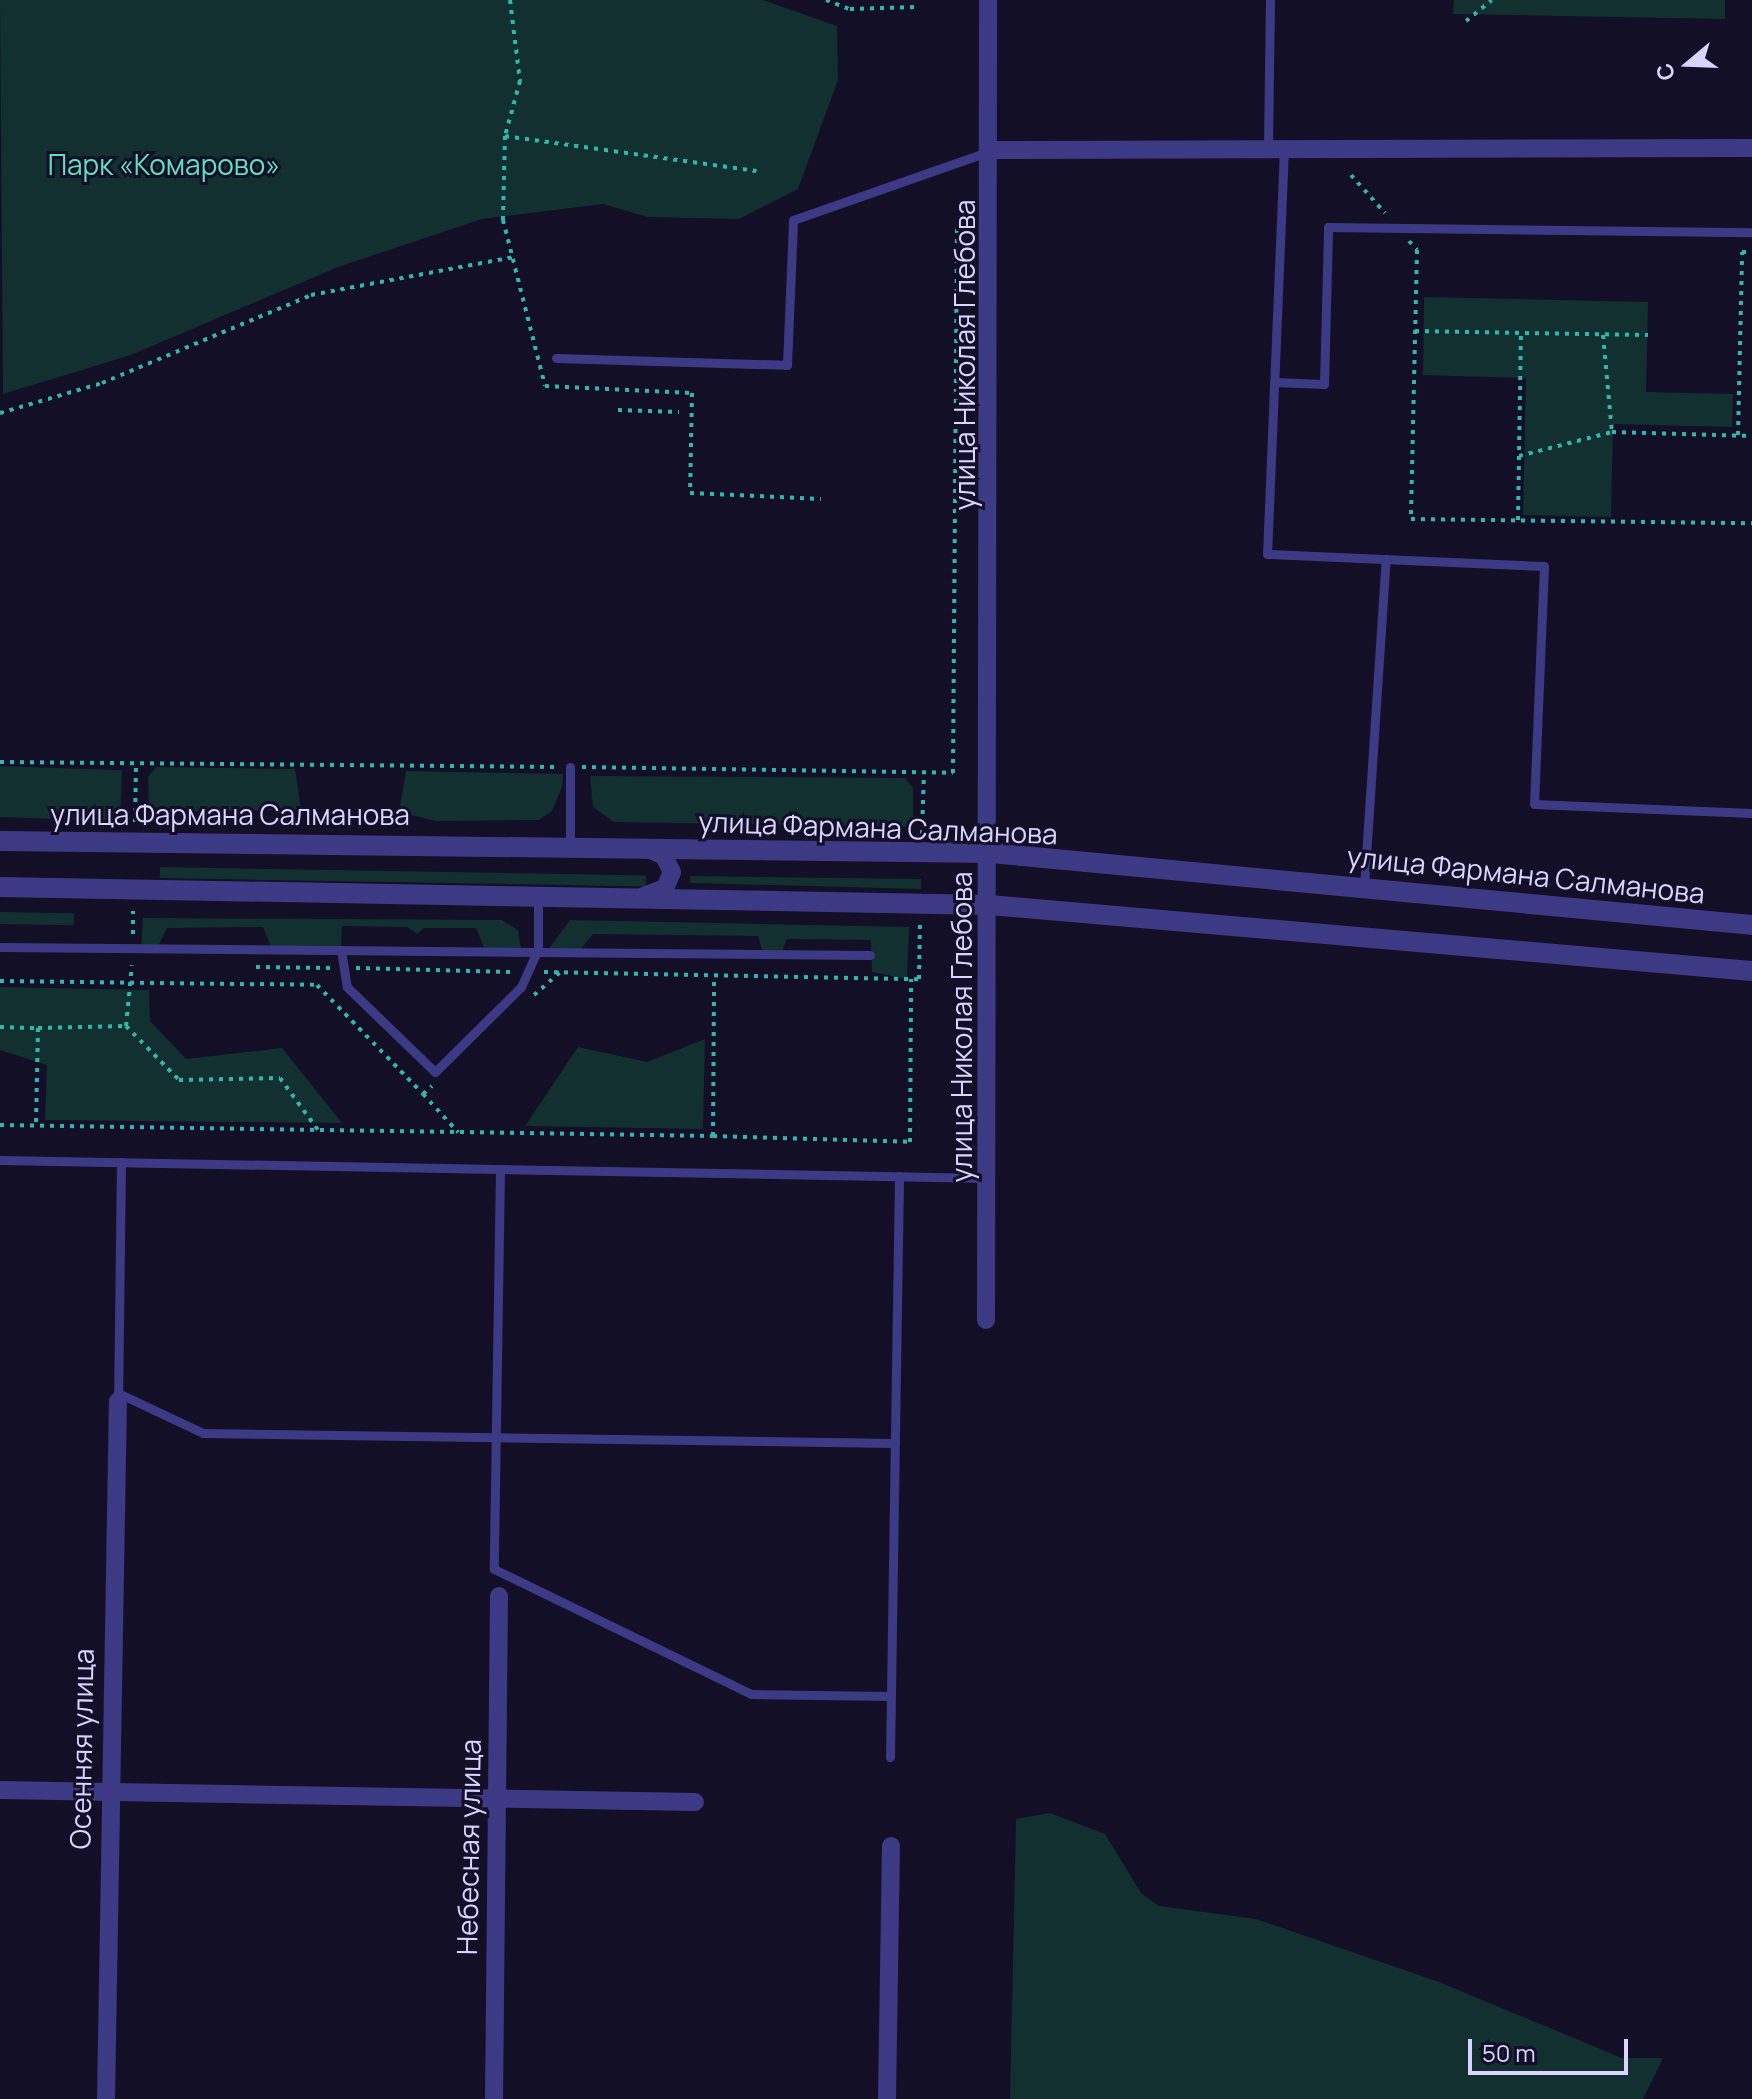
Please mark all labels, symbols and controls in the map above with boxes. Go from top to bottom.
north arrow [1648,24,1728,104]
text: С [1648,59,1682,84]
park label: Парк «Комарово» [48,147,280,181]
street label: улица Николая Глебова [947,199,981,511]
street label: улица Фармана Салманова [50,797,410,831]
street label: улица Фармана Салманова [698,804,1058,850]
street label: улица Фармана Салманова [1345,838,1707,910]
street label: улица Николая Глебова [944,871,978,1183]
street label: Осенняя улица [62,1648,100,1850]
street label: Небесная улица [449,1739,487,1955]
scale bar [1472,2023,1632,2073]
text: 50 m [1482,2036,1536,2069]

